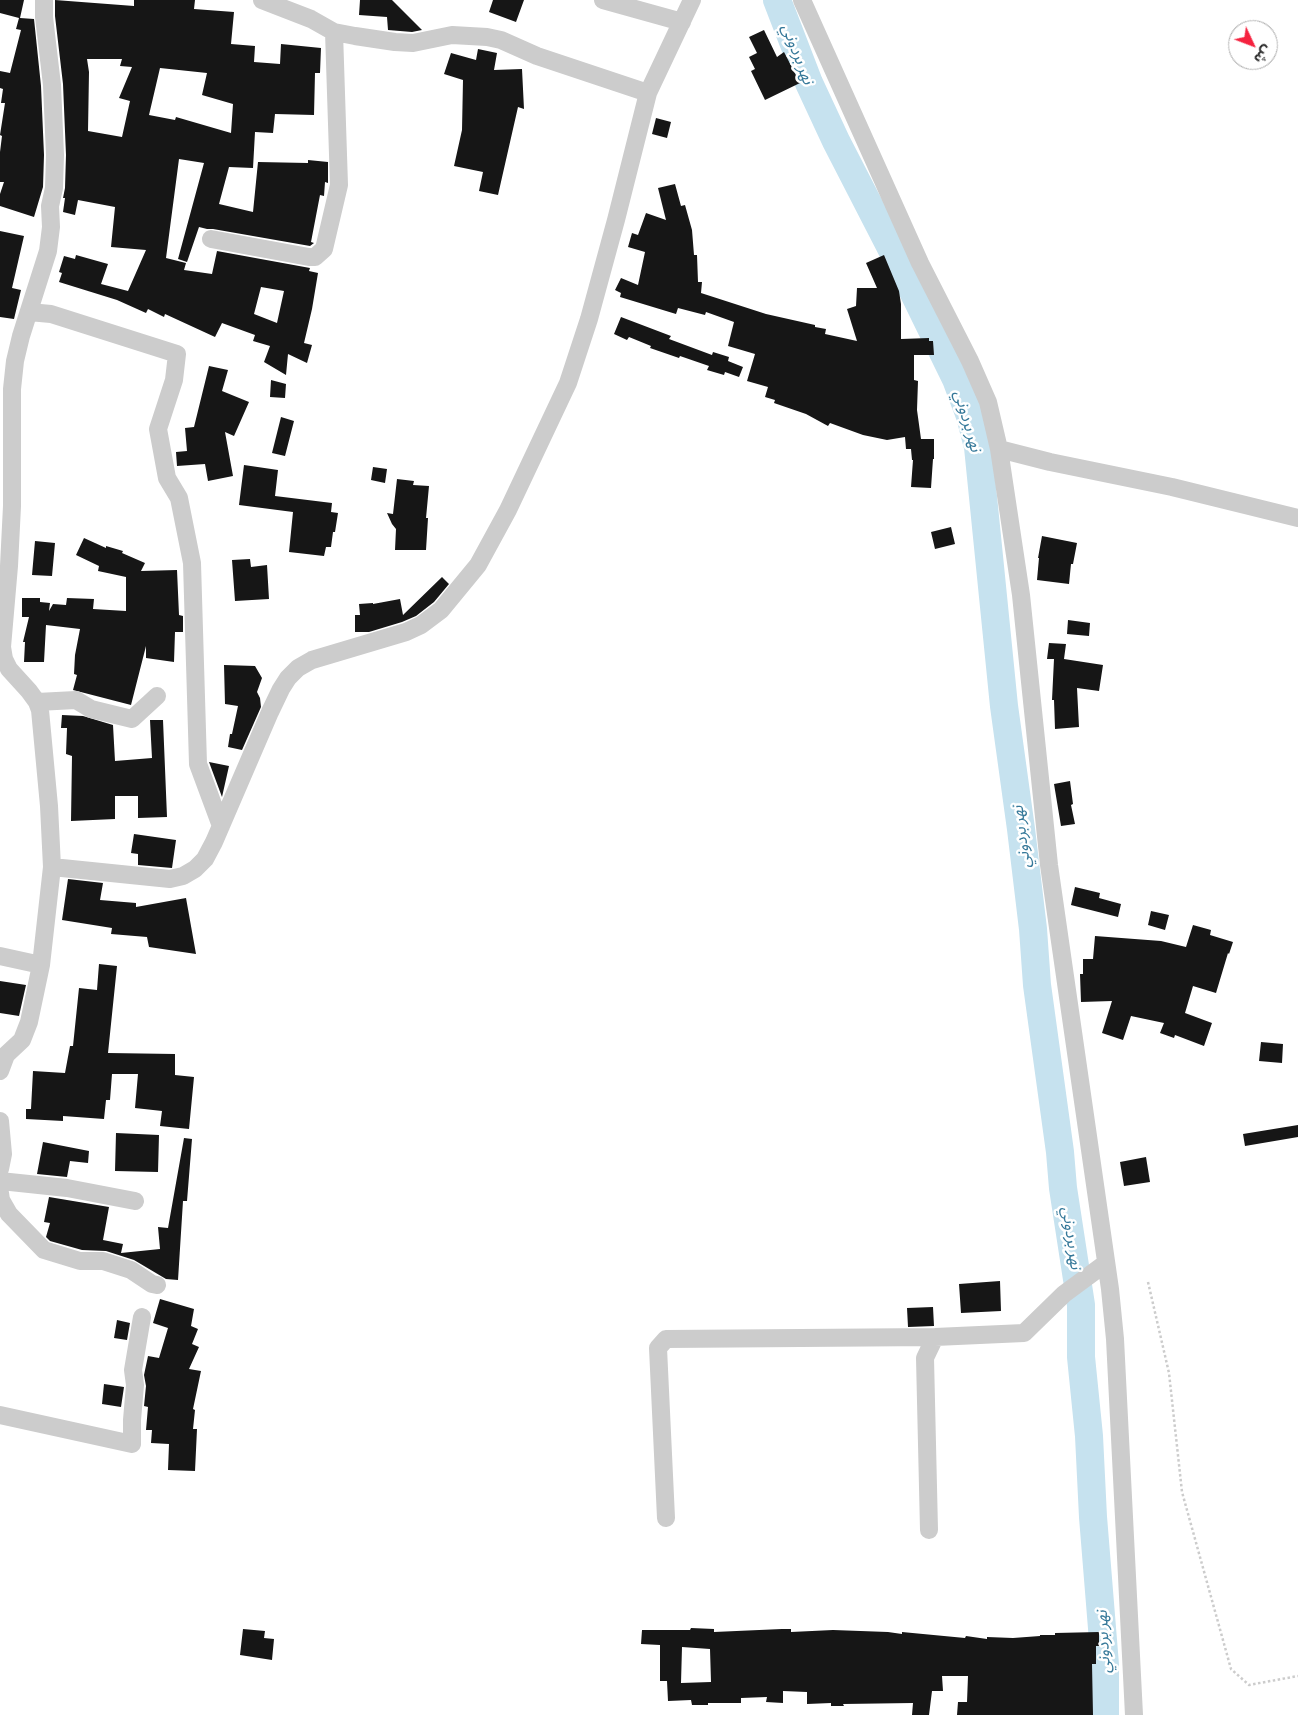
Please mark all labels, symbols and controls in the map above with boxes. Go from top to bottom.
north arrow [1228,20,1278,70]
water label: نهر بردوني [778,21,818,87]
text: ش [1251,42,1276,68]
water label: نهر بردوني [950,388,986,454]
water label: نهر بردوني [1008,805,1034,869]
water label: نهر بردوني [1058,1206,1086,1270]
water label: نهر بردوني [1092,1610,1114,1674]

